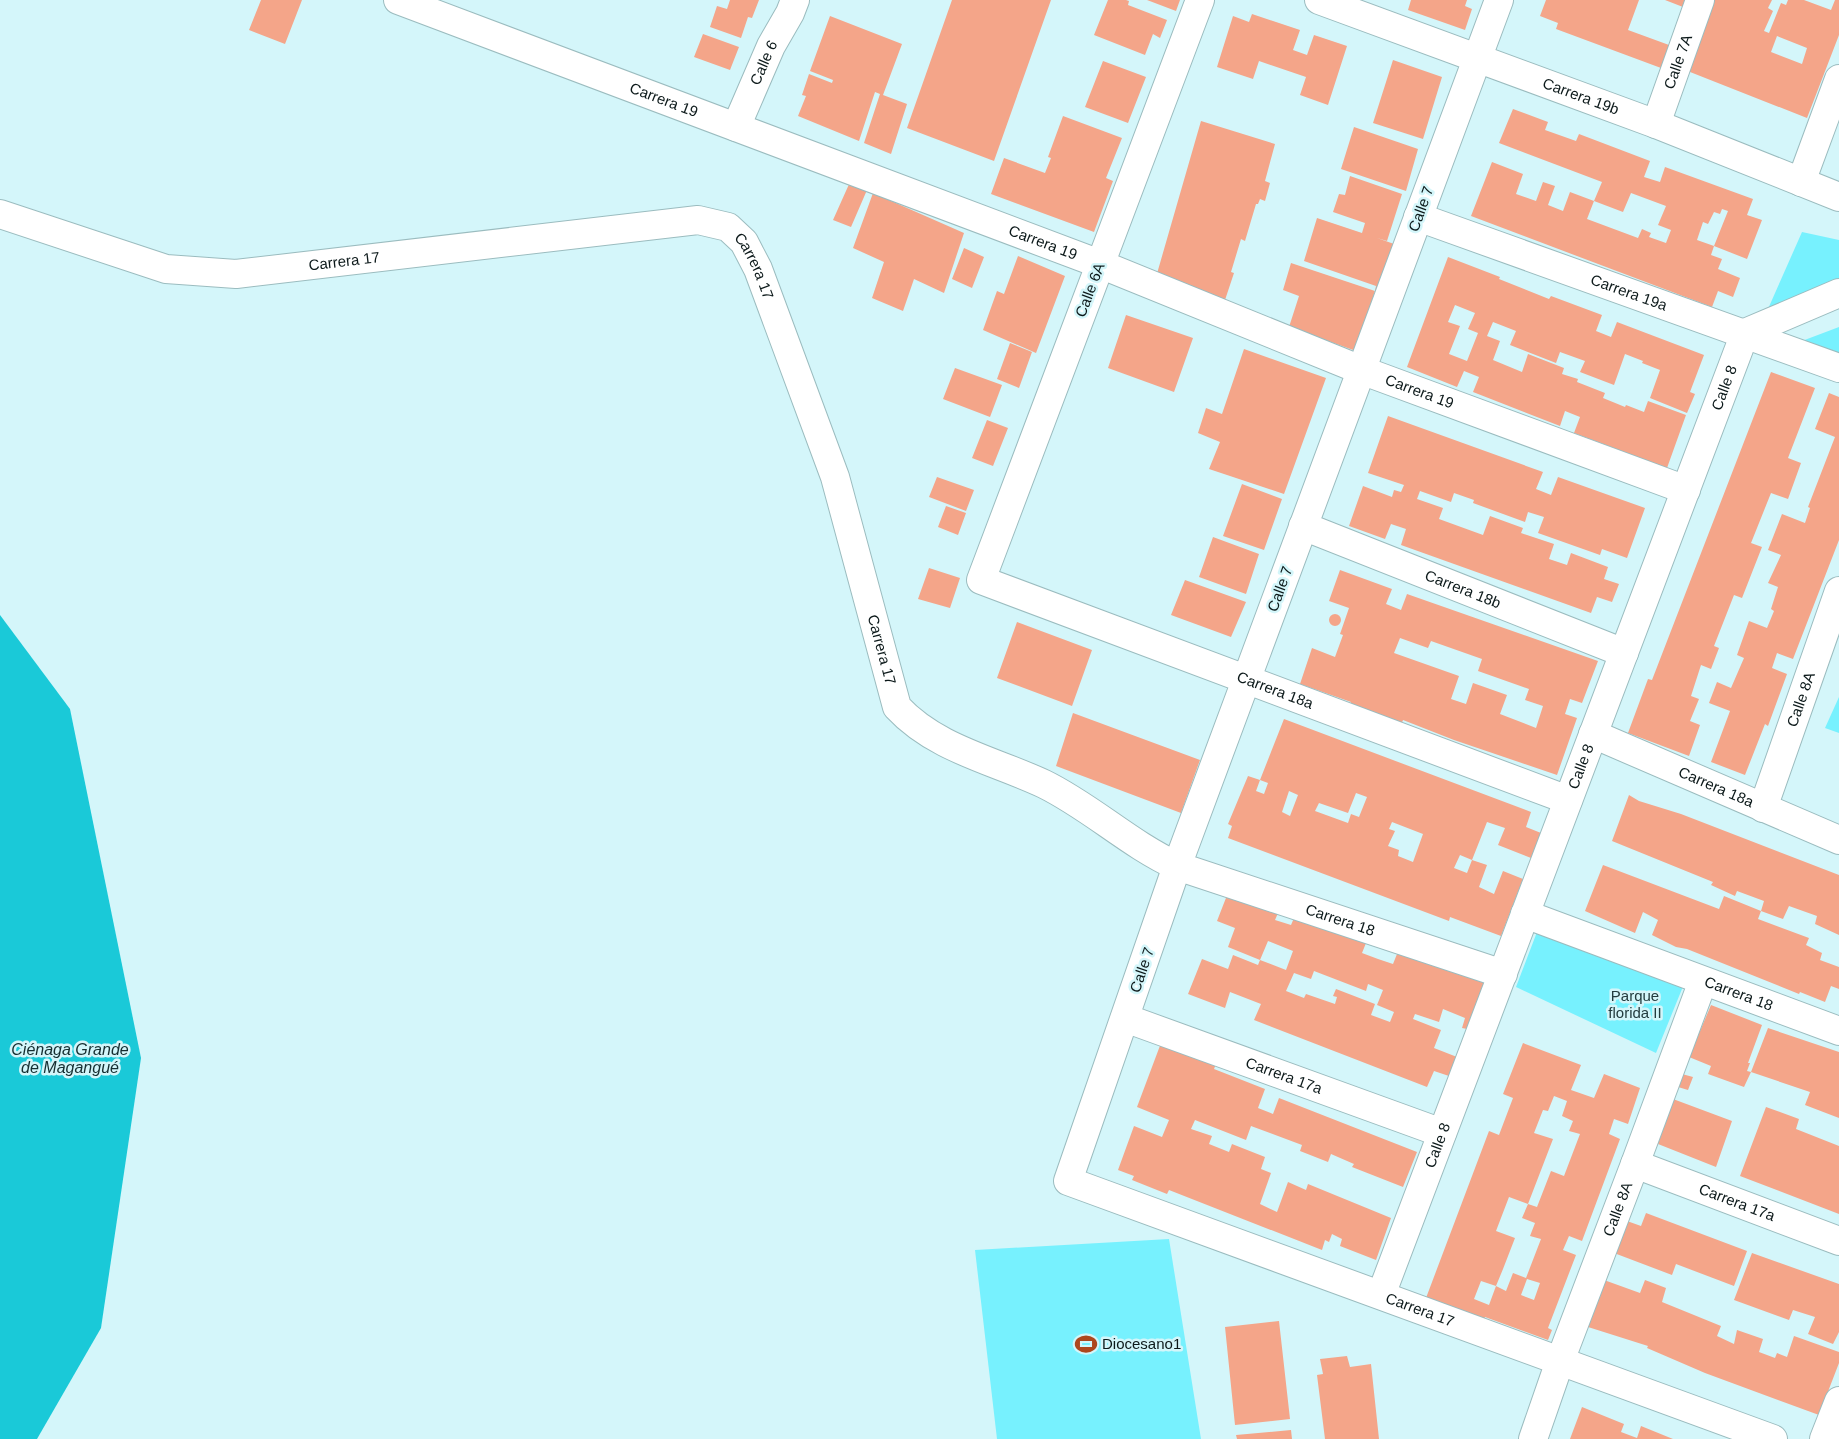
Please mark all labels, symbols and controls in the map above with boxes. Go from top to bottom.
street label: Calle 7A [1660,32,1695,91]
street label: Calle 6 [746,37,780,87]
street label: Carrera 19b [1540,74,1622,118]
street label: Carrera 19 [627,79,701,120]
street label: Calle 7 [1405,184,1437,234]
street label: Carrera 19 [1007,221,1080,263]
street label: Carrera 17 [731,229,777,301]
street label: Carrera 17 [308,248,381,273]
street label: Calle 6A [1071,260,1108,319]
street label: Carrera 19a [1588,271,1670,314]
street label: Calle 8 [1708,363,1740,412]
street label: Carrera 19 [1383,371,1456,412]
street label: Calle 7 [1264,564,1296,614]
street label: Carrera 18b [1423,566,1503,611]
street label: Carrera 17 [864,613,900,686]
street label: Carrera 18a [1235,668,1316,712]
street label: Calle 8A [1783,670,1818,729]
street label: Calle 8 [1564,742,1597,791]
street label: Carrera 18a [1676,763,1757,810]
street label: Carrera 18 [1304,900,1377,939]
street label: Calle 7 [1126,945,1157,995]
street label: Carrera 18 [1702,973,1775,1014]
park label: Parque florida II [1608,987,1662,1021]
water label: Ciénaga Grande de Magangué [11,1041,129,1076]
street label: Carrera 17a [1244,1054,1325,1097]
street label: Calle 8 [1421,1120,1453,1170]
street label: Calle 8A [1599,1179,1635,1239]
street label: Carrera 17a [1697,1180,1778,1224]
street label: Carrera 17 [1383,1289,1457,1330]
sports icon: Diocesano1 [1073,1331,1099,1357]
place label: Diocesano1 [1102,1335,1181,1352]

